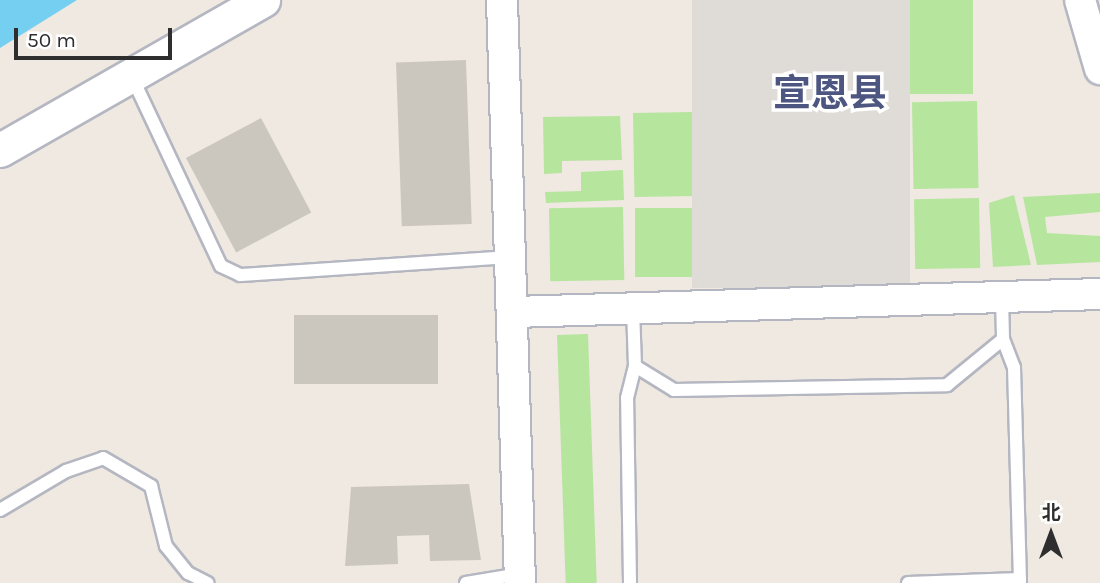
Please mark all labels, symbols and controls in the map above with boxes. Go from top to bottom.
scale bar [18,14,175,58]
text: 50 m [27,28,76,52]
district label: 宣恩县 [773,71,887,117]
north arrow [1016,499,1086,569]
text: 北 [1041,502,1061,524]

